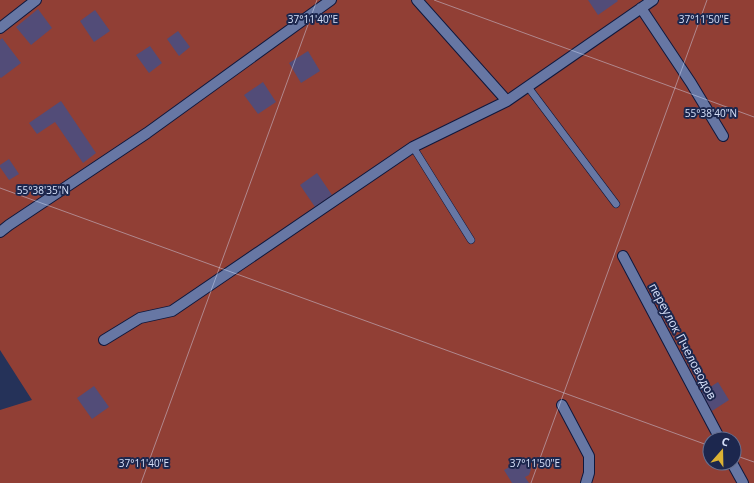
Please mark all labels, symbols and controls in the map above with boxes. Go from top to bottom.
text: 37°11'40"E [288,12,338,26]
text: 37°11'50"E [679,12,729,26]
text: 55°38'40"N [685,106,737,120]
text: 55°38'35"N [17,183,69,197]
street label: переулок Пчеловодов [645,280,721,402]
north arrow [702,431,742,471]
text: С [720,433,731,449]
text: 37°11'40"E [119,456,169,470]
text: 37°11'50"E [510,456,560,470]

